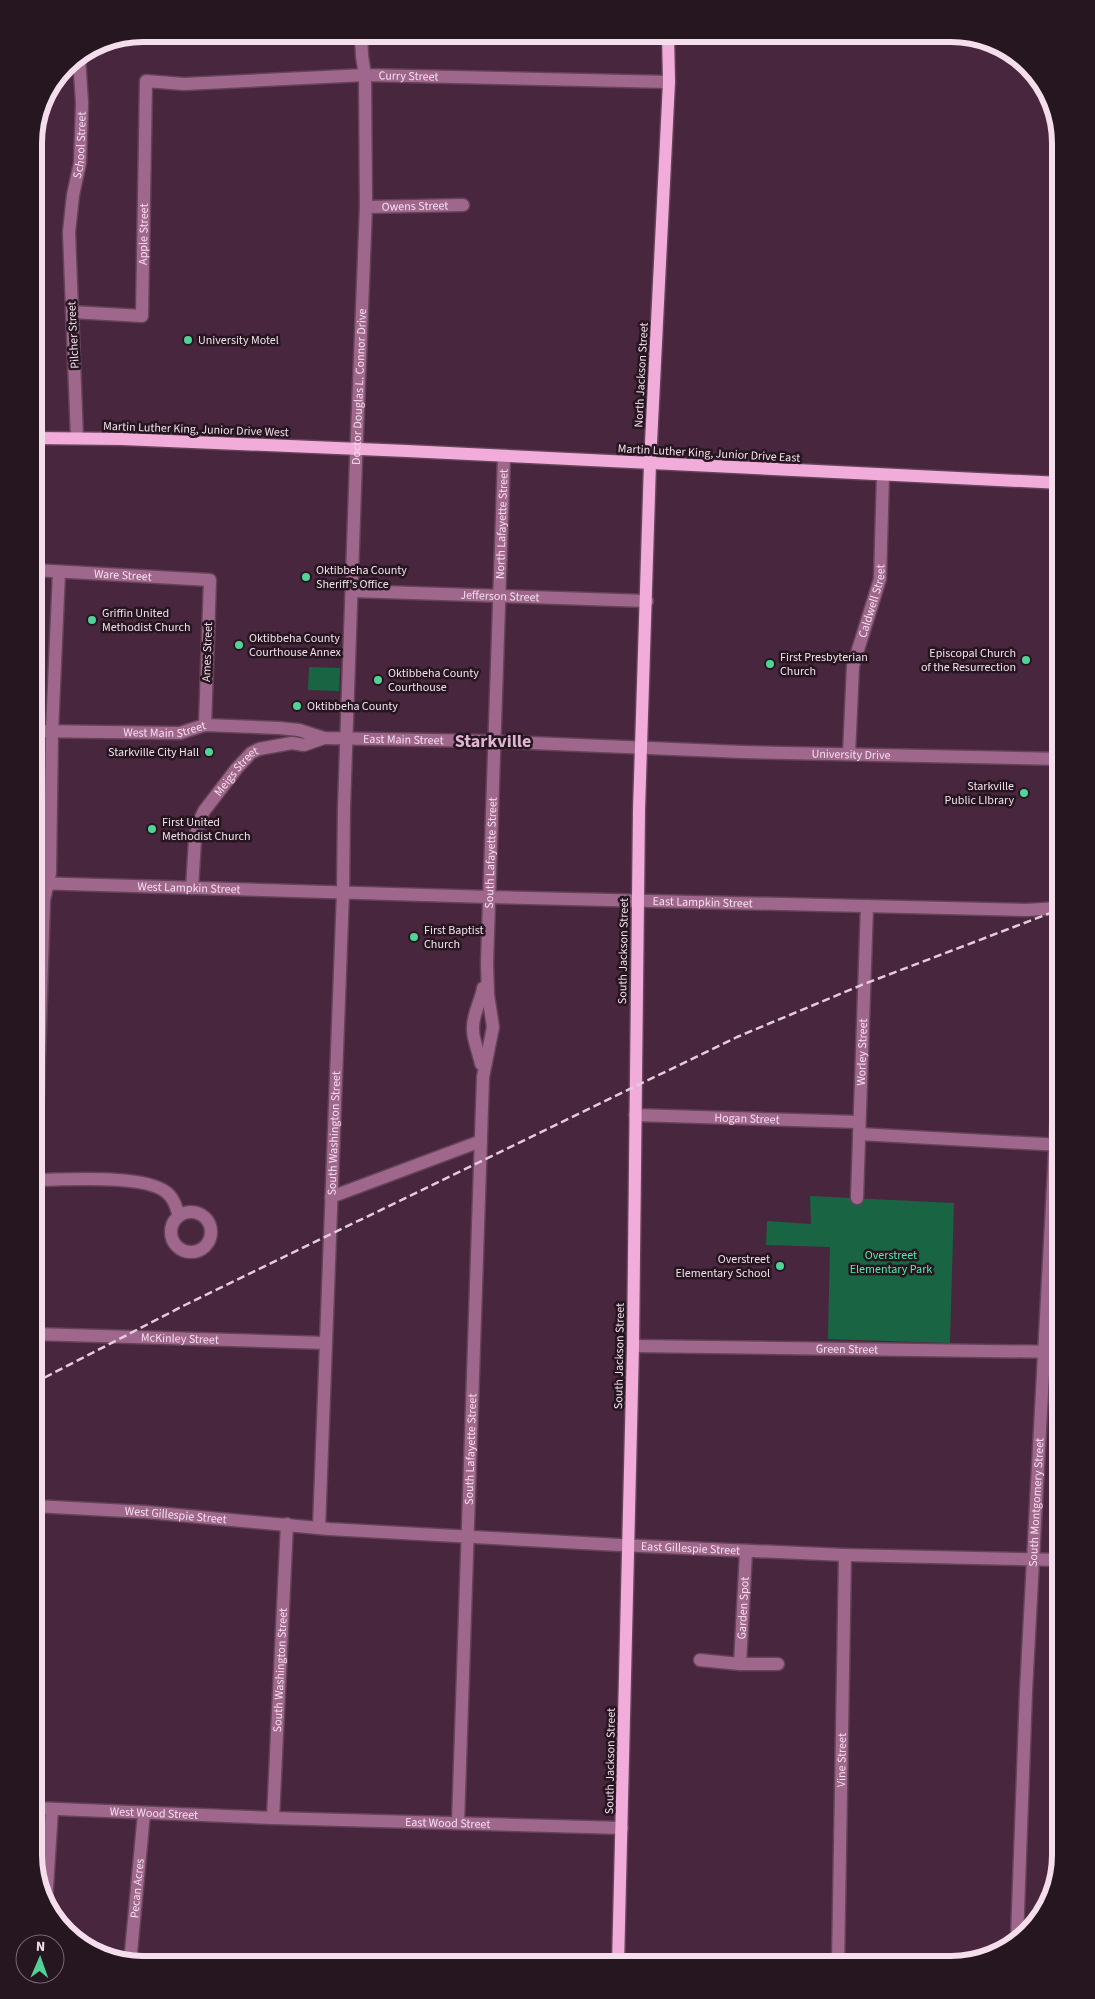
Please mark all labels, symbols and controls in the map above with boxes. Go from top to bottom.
street label: Curry Street [378,67,439,86]
street label: School Street [69,111,91,180]
street label: Owens Street [382,197,448,216]
street label: Apple Street [135,203,153,265]
street label: Pilcher Street [63,301,84,369]
street label: Doctor Douglas L. Connor Drive [348,308,371,465]
street label: North Jackson Street [630,322,653,428]
place label: University Motel [198,332,279,349]
marker: University Motel [182,334,194,346]
street label: Martin Luther King, Junior Drive West [103,418,289,441]
street label: Martin Luther King, Junior Drive East [617,440,801,467]
street label: North Lafayette Street [492,469,513,579]
place label: Oktibbeha County Sheriff's Office [316,562,407,593]
street label: Caldwell Street [854,564,889,640]
street label: Ware Street [93,565,152,586]
marker: Oktibbeha County Sheriff's Office [300,571,312,583]
street label: Jefferson Street [460,587,540,606]
place label: Griffin United Methodist Church [102,605,190,636]
marker: Griffin United Methodist Church [86,614,98,626]
street label: Ames Street [198,622,217,682]
place label: Oktibbeha County Courthouse Annex [249,630,342,661]
marker: Oktibbeha County Courthouse Annex [233,639,245,651]
place label: Episcopal Church of the Resurrection [921,645,1016,676]
place label: First Presbyterian Church [780,649,868,680]
marker: Episcopal Church of the Resurrection [1020,654,1032,666]
marker: First Presbyterian Church [764,658,776,670]
place label: Oktibbeha County Courthouse [388,665,479,696]
marker: Oktibbeha County Courthouse [372,674,384,686]
place label: Oktibbeha County [307,698,398,715]
marker: Oktibbeha County [291,700,303,712]
street label: West Main Street [123,717,208,742]
district label: Starkville [455,729,531,754]
street label: East Main Street [363,731,444,749]
street label: Meigs Street [210,743,261,800]
place label: Starkville City Hall [108,744,199,761]
marker: Starkville City Hall [203,746,215,758]
street label: University Drive [811,746,891,764]
place label: Starkville Public LIbrary [945,778,1014,809]
marker: Starkville Public LIbrary [1018,787,1030,799]
street label: South Lafayette Street [481,797,502,909]
place label: First United Methodist Church [162,814,250,845]
marker: First United Methodist Church [146,823,158,835]
street label: West Lampkin Street [137,878,241,898]
street label: East Lampkin Street [652,893,753,912]
street label: South Jackson Street [614,898,633,1004]
place label: First Baptist Church [424,922,484,953]
marker: First Baptist Church [408,931,420,943]
street label: Worley Street [853,1018,872,1086]
street label: South Washington Street [324,1071,345,1196]
street label: Hogan Street [714,1109,780,1129]
park label: Overstreet Elementary Park [850,1247,932,1278]
place label: Overstreet Elementary School [675,1251,770,1282]
marker: Overstreet Elementary School [774,1260,786,1272]
street label: South Jackson Street [610,1303,629,1409]
street label: McKinley Street [141,1329,219,1349]
street label: Green Street [816,1341,878,1358]
street label: South Lafayette Street [461,1393,481,1505]
street label: South Montgomery Street [1025,1438,1049,1567]
street label: West Gillespie Street [124,1503,227,1528]
street label: East Gillespie Street [641,1538,740,1559]
street label: Garden Spot [733,1576,754,1640]
street label: South Washington Street [269,1608,292,1733]
street label: South Jackson Street [601,1708,620,1814]
street label: Vine Street [833,1733,851,1787]
street label: West Wood Street [109,1803,198,1824]
street label: East Wood Street [405,1814,491,1833]
street label: Pecan Acres [126,1858,149,1919]
north arrow [15,1934,65,1984]
text: N [35,1937,45,1957]

